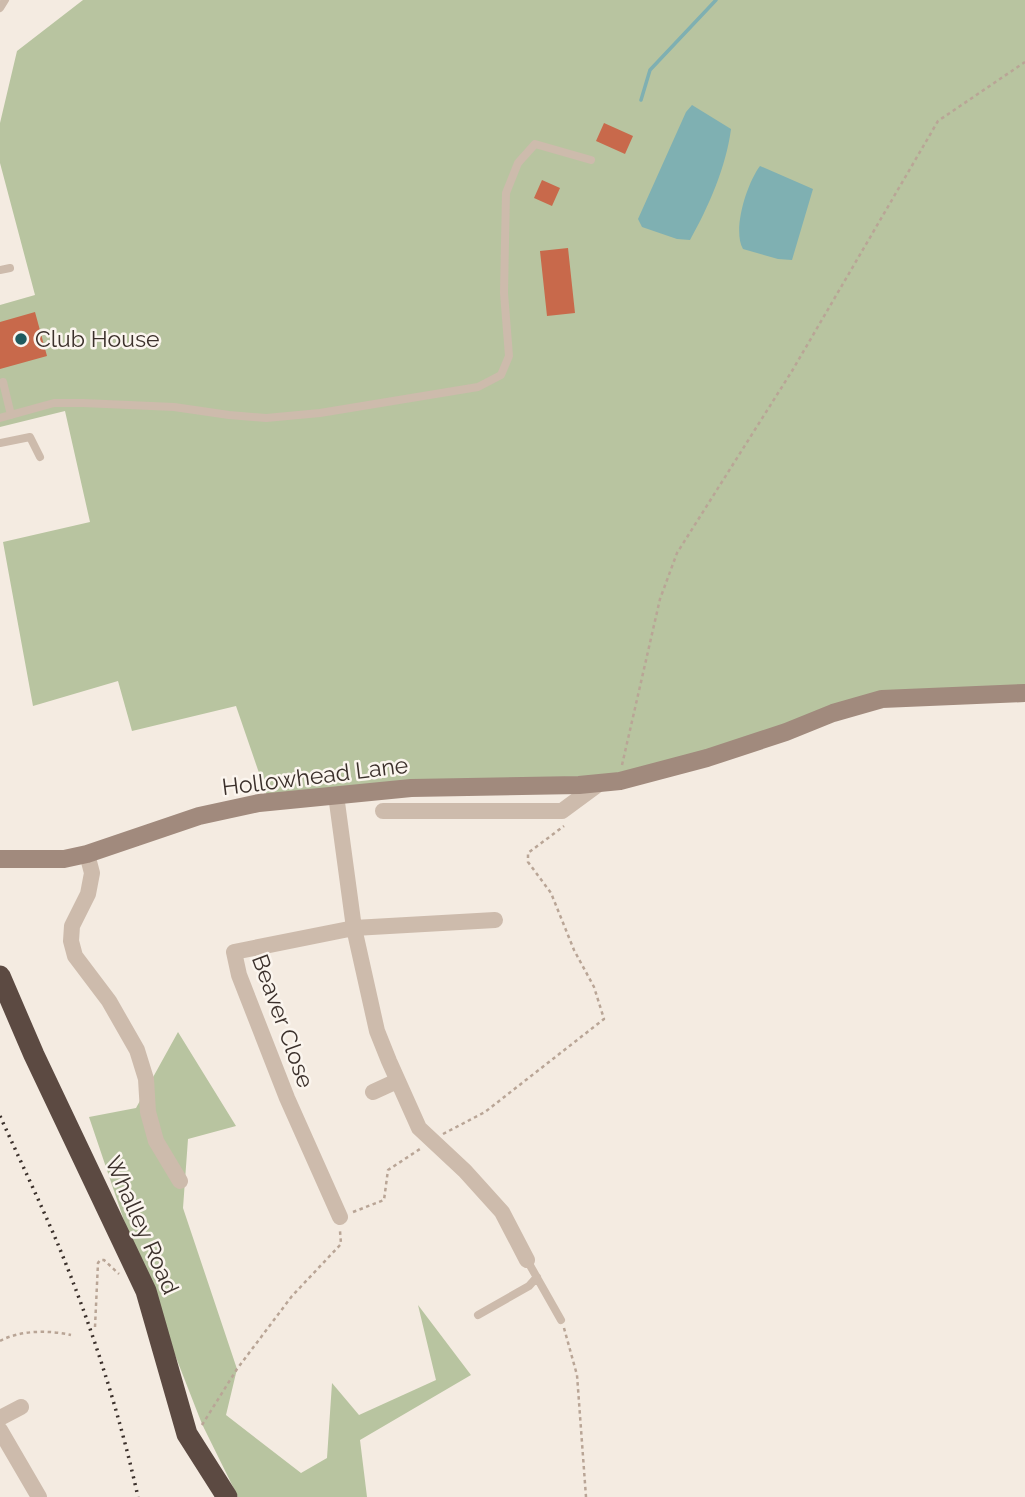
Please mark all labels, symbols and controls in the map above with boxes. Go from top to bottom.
place label: Club House [35,325,160,352]
marker: Club House [13,331,29,347]
street label: Hollowhead Lane [220,751,410,800]
street label: Beaver Close [247,950,320,1091]
street label: Whalley Road [100,1151,185,1298]

